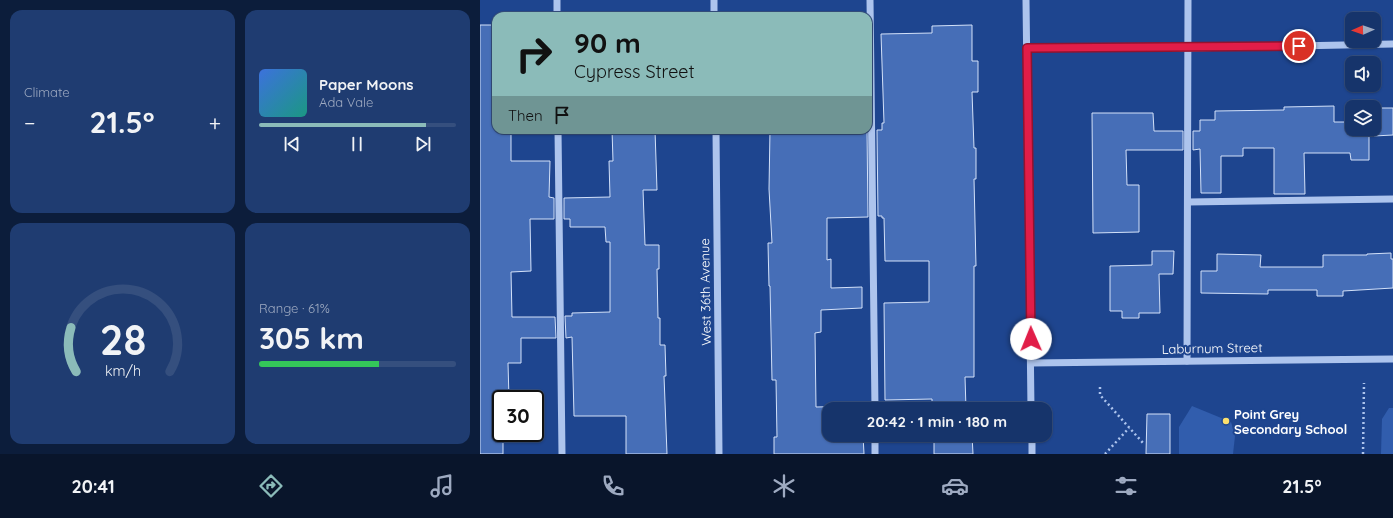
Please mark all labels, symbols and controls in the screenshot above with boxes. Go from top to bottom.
north arrow [1345,12,1381,48]
map controls [1345,12,1381,136]
text: 90 m [574,25,641,60]
icon: right [508,28,560,80]
pin [1282,29,1316,63]
icon: arrive [1288,35,1310,57]
button: sound [1345,56,1381,92]
text: Cypress Street [574,60,695,83]
text: Paper Moons [319,75,414,94]
text: Climate [24,84,70,100]
text: Ada Vale [319,94,373,110]
button: layers [1345,100,1381,136]
text: 21.5° [89,103,155,141]
icon: arrive [551,104,573,126]
text: Then [508,106,543,125]
text: − [24,109,35,137]
text: + [209,109,221,137]
icon: previous [281,133,303,155]
icon: pause [346,133,368,155]
icon: next [412,133,434,155]
street label: West 36th Avenue [696,238,714,346]
text: Range · 61% [259,300,330,316]
text: 28 [99,312,146,364]
position arrow [1010,318,1052,360]
text: 305 km [259,319,364,357]
street label: Laburnum Street [1161,339,1263,357]
text: km/h [104,361,141,379]
speed limit sign: 30 [492,390,544,442]
place label: Point Grey Secondary School [1234,406,1347,437]
text: 20:42 · 1 min · 180 m [867,412,1007,431]
marker: Point Grey Secondary School [1221,416,1231,426]
icon: directions [257,472,285,500]
icon: music [428,472,456,500]
icon: phone [599,472,627,500]
icon: climate [770,472,798,500]
icon: car [941,472,969,500]
icon: filters [1112,472,1140,500]
text: 20:41 [71,475,115,498]
text: 21.5° [1282,475,1322,498]

